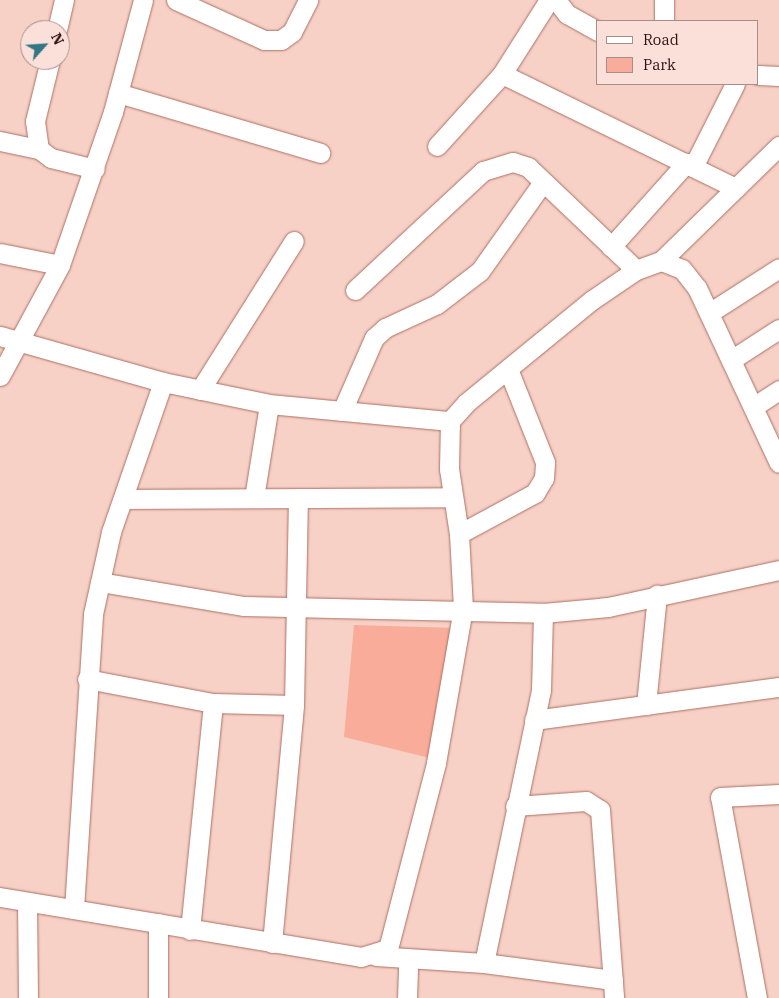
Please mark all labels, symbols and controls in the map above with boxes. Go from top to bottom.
north arrow [20,20,70,70]
legend [596,20,759,85]
text: N [47,30,68,48]
text: Road [643,30,679,49]
text: Park [643,55,676,74]

